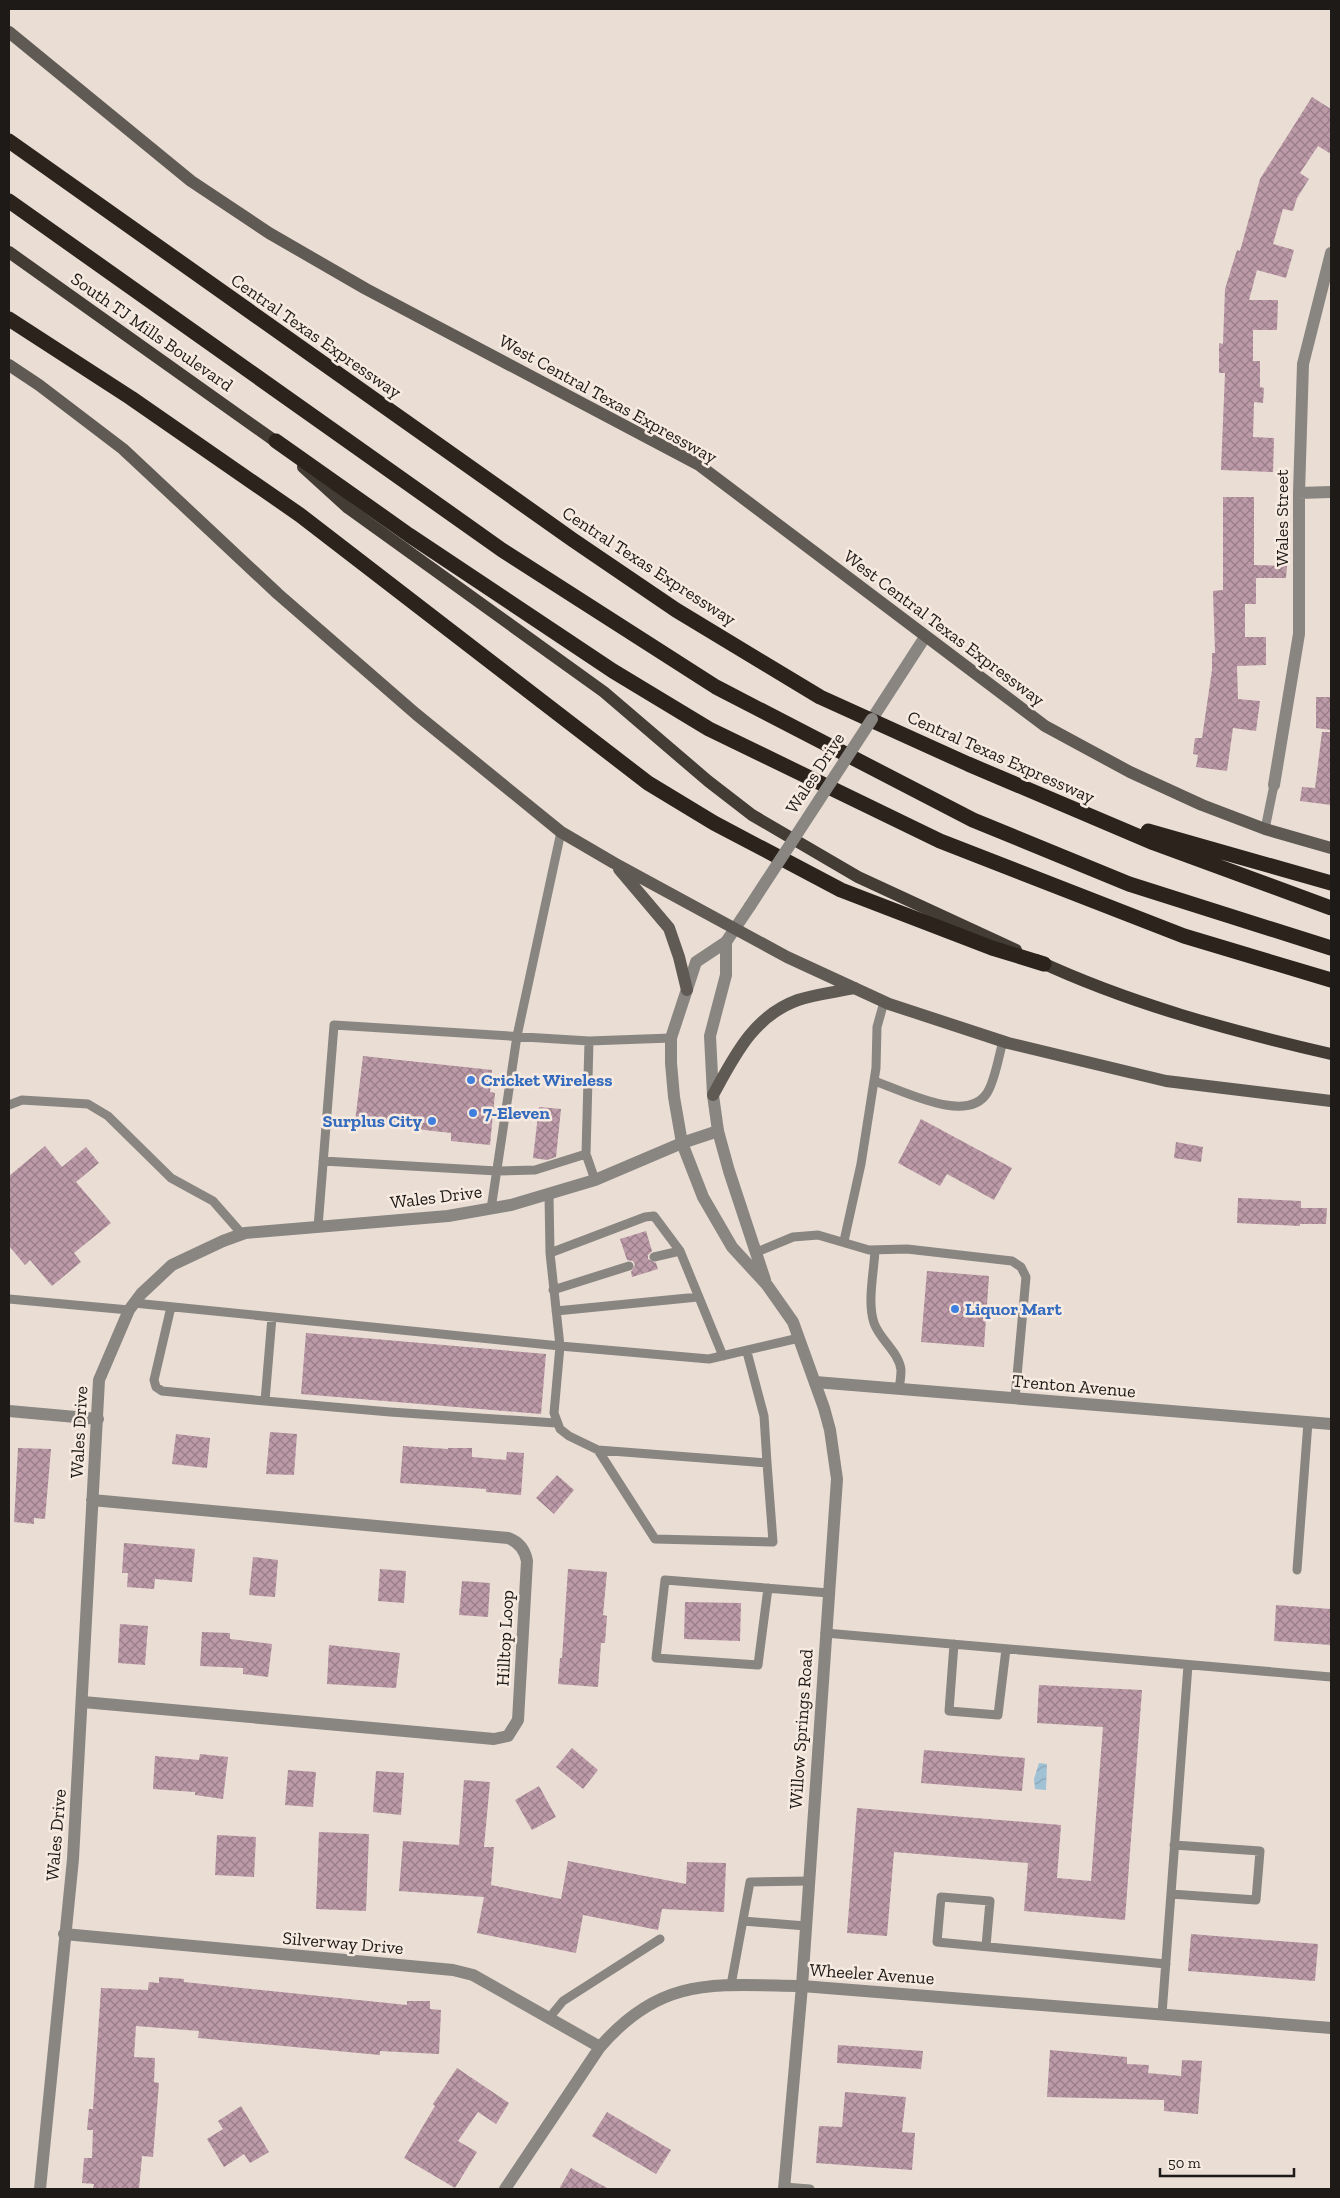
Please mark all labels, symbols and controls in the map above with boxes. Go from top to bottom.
street label: South TJ Mills Boulevard [67,268,237,396]
street label: Central Texas Expressway [227,269,406,404]
street label: West Central Texas Expressway [495,330,722,469]
street label: Wales Street [1271,469,1293,567]
street label: Central Texas Expressway [558,502,741,631]
street label: West Central Texas Expressway [839,545,1049,711]
street label: Central Texas Expressway [904,706,1099,809]
street label: Wales Drive [781,728,849,818]
place label: Cricket Wireless [481,1069,613,1091]
marker: Cricket Wireless [465,1074,477,1086]
place label: 7-Eleven [483,1102,550,1124]
marker: 7-Eleven [467,1107,479,1119]
place label: Surplus City [322,1110,422,1132]
marker: Surplus City [426,1115,438,1127]
street label: Wales Drive [389,1180,483,1214]
place label: Liquor Mart [965,1298,1062,1320]
marker: Liquor Mart [949,1303,961,1315]
street label: Trenton Avenue [1011,1370,1137,1402]
street label: Wales Drive [66,1385,92,1479]
street label: Hilltop Loop [491,1589,519,1687]
street label: Willow Springs Road [784,1648,818,1810]
street label: Wales Drive [41,1788,71,1882]
street label: Silverway Drive [282,1927,404,1959]
street label: Wheeler Avenue [809,1959,935,1989]
scale bar [1160,2146,1294,2178]
text: 50 m [1168,2154,1201,2172]

